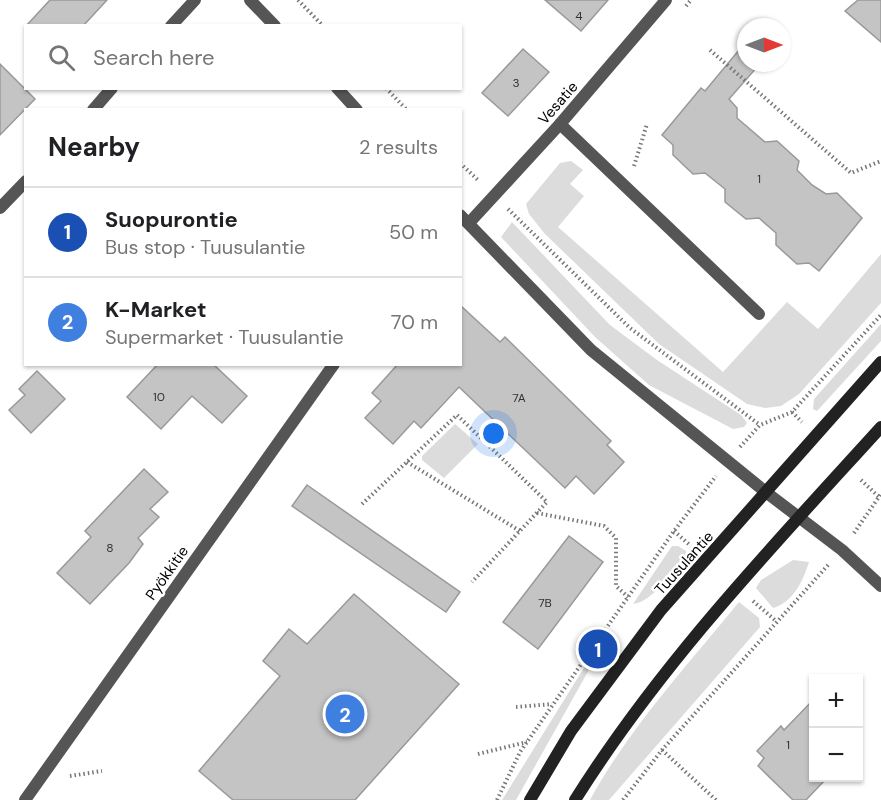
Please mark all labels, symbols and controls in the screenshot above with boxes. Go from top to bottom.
house number: 4 [575,8,583,24]
north arrow [737,18,791,72]
search box [24,24,462,90]
icon: search [45,41,78,74]
text: Search here [93,43,214,72]
house number: 3 [512,75,520,91]
street label: Vesatie [534,77,582,129]
text: Nearby [48,130,140,164]
text: 2 results [359,134,438,160]
house number: 1 [757,171,761,187]
text: Suopurontie [105,205,238,234]
text: 1 [64,219,71,245]
text: 50 m [389,219,438,245]
text: Bus stop · Tuusulantie [105,234,305,260]
text: K-Market [105,295,207,324]
text: 2 [62,309,73,335]
text: 70 m [391,309,438,335]
text: Supermarket · Tuusulantie [105,324,344,350]
house number: 10 [153,389,165,405]
house number: 7A [512,390,526,406]
your location [479,419,508,448]
street label: Tuusulantie [650,527,718,599]
house number: 8 [106,540,114,556]
street label: Pyökkitie [141,542,193,604]
house number: 7B [538,595,552,611]
pin: 1 [578,626,618,672]
map controls [809,674,863,782]
button: + [809,674,863,728]
pin: 2 [326,692,364,736]
button: − [809,728,863,782]
house number: 1 [786,737,790,753]

